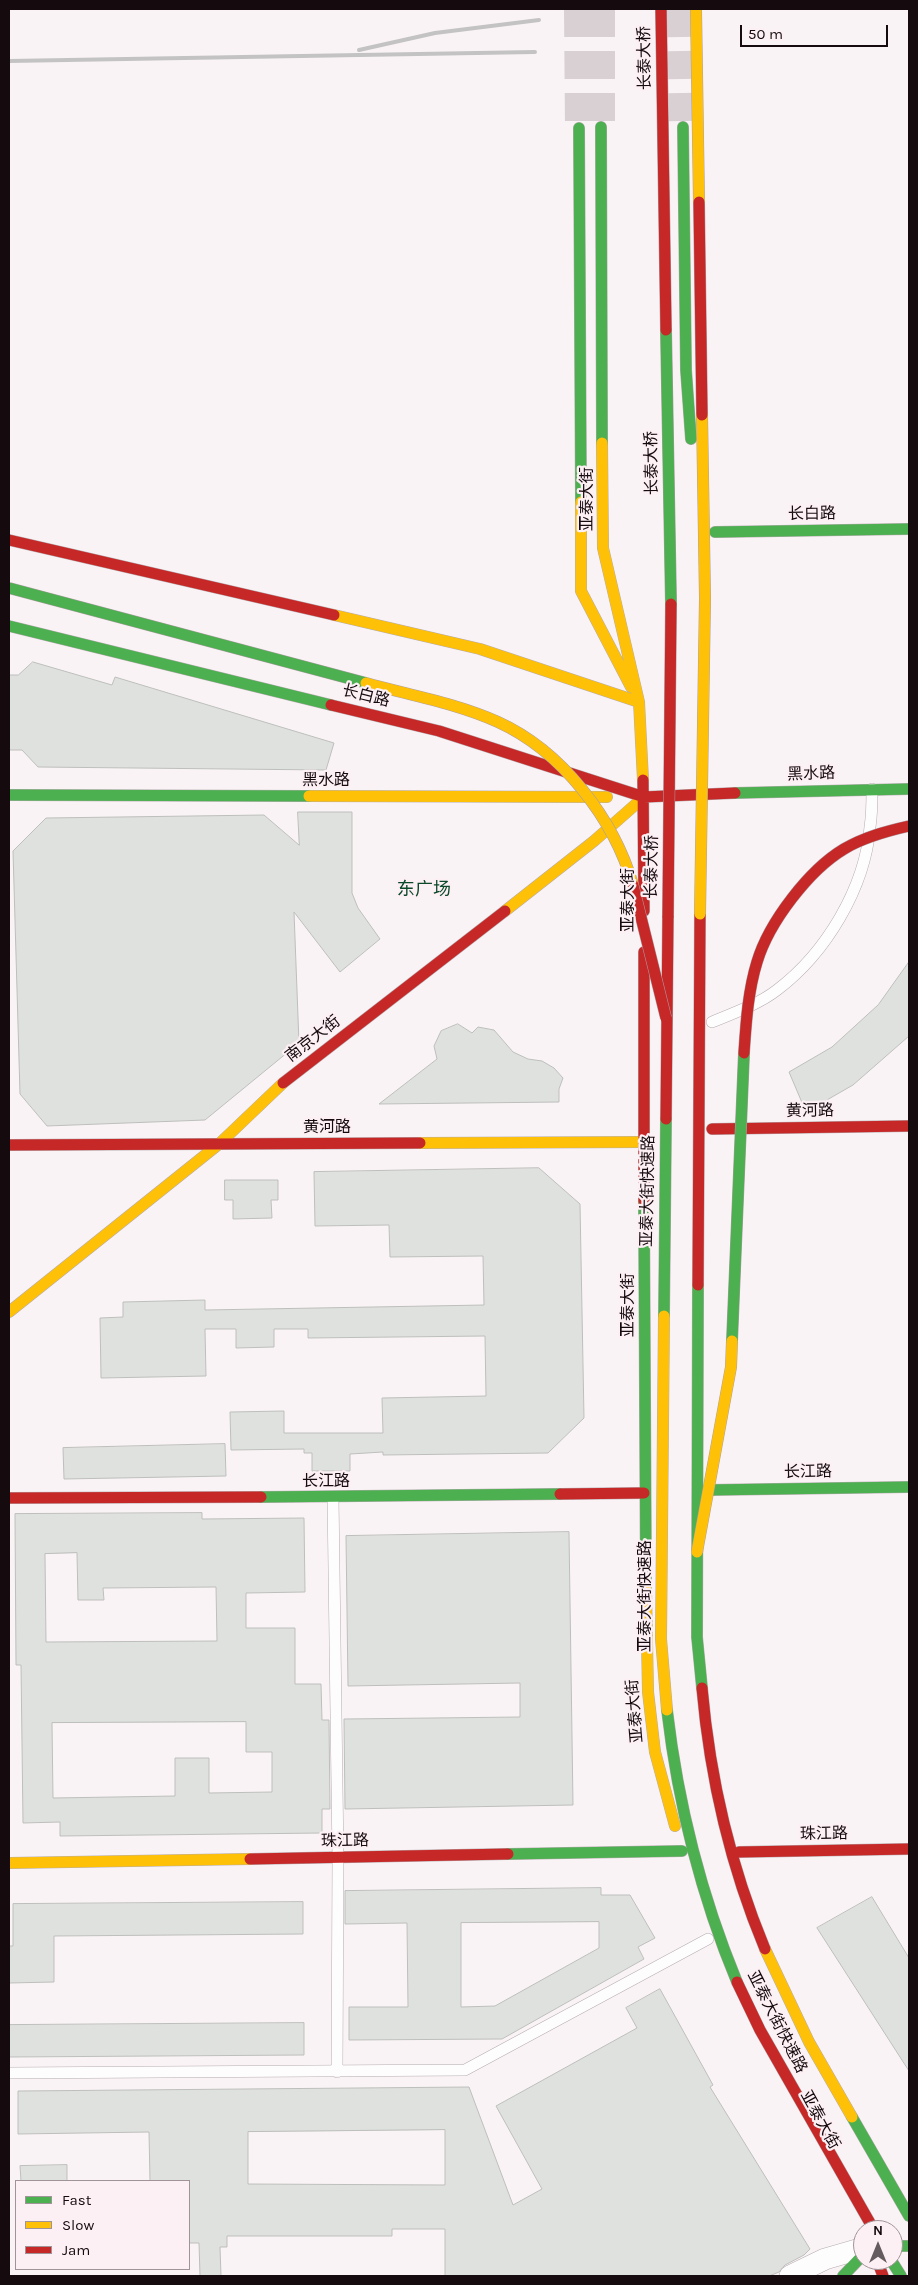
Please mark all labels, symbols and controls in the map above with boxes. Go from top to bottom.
scale bar [743,15,890,47]
text: 50 m [748,25,783,43]
street label: 长泰大桥 [635,26,655,90]
street label: 长泰大桥 [642,431,662,495]
street label: 亚泰大街 [577,467,597,531]
street label: 长白路 [788,504,836,524]
street label: 长白路 [340,681,392,711]
street label: 黑水路 [787,764,835,784]
street label: 黑水路 [302,770,350,790]
street label: 长泰大桥 [642,835,662,899]
street label: 亚泰大街 [618,868,638,932]
district label: 东广场 [397,879,451,901]
street label: 南京大街 [282,1012,344,1066]
street label: 黄河路 [786,1101,834,1121]
street label: 黄河路 [303,1117,351,1137]
street label: 亚泰大街快速路 [637,1135,659,1247]
street label: 亚泰大街 [618,1273,638,1337]
street label: 长江路 [784,1462,832,1482]
street label: 长江路 [302,1471,350,1491]
street label: 亚泰大街快速路 [635,1540,655,1652]
street label: 亚泰大街 [623,1678,647,1744]
street label: 珠江路 [800,1824,848,1844]
street label: 珠江路 [321,1831,369,1851]
street label: 亚泰大街快速路 [743,1968,811,2076]
street label: 亚泰大街 [796,2087,844,2153]
legend [15,2180,190,2270]
text: Fast [62,2191,91,2209]
text: Slow [62,2216,94,2234]
north arrow [853,2220,903,2270]
text: N [873,2222,883,2239]
text: Jam [62,2241,90,2259]

